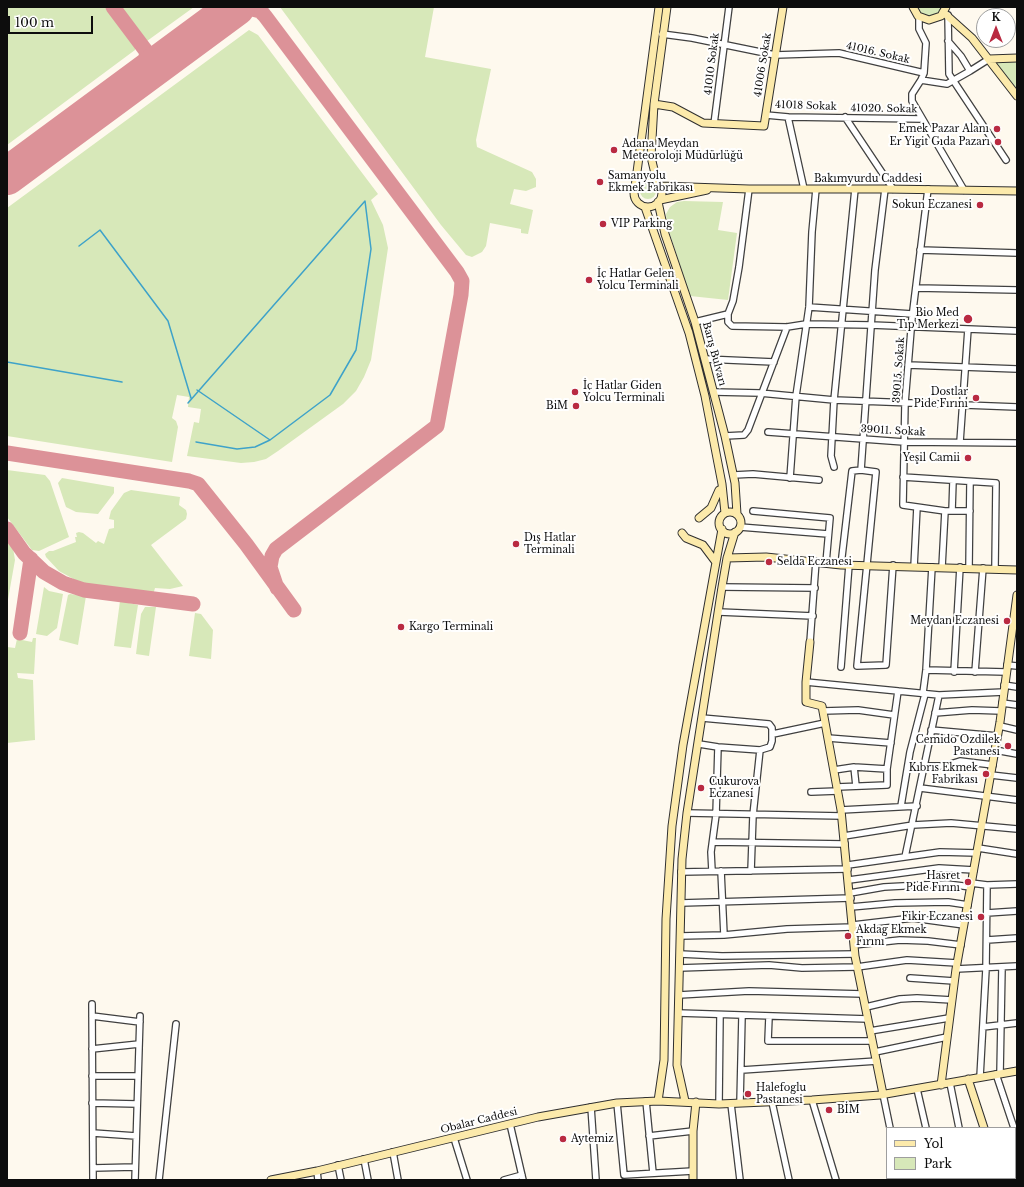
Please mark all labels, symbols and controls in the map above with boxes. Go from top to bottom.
scale bar [10,8,95,34]
north arrow [976,8,1016,48]
text: K [991,10,1001,24]
text: 100 m [15,15,54,30]
street label: 41010 Sokak [702,32,722,96]
street label: 41006 Sokak [752,32,774,98]
street label: 41016. Sokak [845,40,911,66]
street label: 41018 Sokak [775,99,837,113]
street label: 41020. Sokak [850,102,918,116]
place label: Emek Pazar Alanı [898,123,989,135]
marker: Emek Pazar Alanı [992,124,1002,134]
place label: Er Yigit Gıda Pazarı [890,136,990,148]
marker: Er Yigit Gıda Pazarı [993,137,1003,147]
place label: Adana Meydan Meteoroloji Müdürlüğü [622,138,743,162]
marker: Adana Meydan Meteoroloji Müdürlüğü [609,145,619,155]
place label: Samanyolu Ekmek Fabrikası [608,170,693,194]
street label: Bakımyurdu Caddesi [814,173,922,185]
marker: Samanyolu Ekmek Fabrikası [595,177,605,187]
place label: Sokun Eczanesi [892,199,972,211]
marker: Sokun Eczanesi [975,200,985,210]
place label: VIP Parking [611,218,672,230]
marker: VIP Parking [598,219,608,229]
place label: İç Hatlar Gelen Yolcu Terminali [597,268,679,292]
marker: İç Hatlar Gelen Yolcu Terminali [584,275,594,285]
place label: Bio Med Tıp Merkezi [897,307,959,330]
marker: Bio Med Tıp Merkezi [962,313,974,325]
street label: Barış Bulvarı [700,321,728,387]
street label: 39015. Sokak [891,337,907,403]
place label: İç Hatlar Giden Yolcu Terminali [583,380,665,404]
place label: Dostlar Pide Fırını [914,386,968,410]
marker: İç Hatlar Giden Yolcu Terminali [570,387,580,397]
marker: Dostlar Pide Fırını [971,393,981,403]
place label: BiM [546,400,568,412]
marker: BiM [571,401,581,411]
street label: 39011. Sokak [860,423,926,439]
place label: Yeşil Camii [903,452,960,464]
marker: Yeşil Camii [963,453,973,463]
place label: Dış Hatlar Terminali [524,532,576,556]
marker: Dış Hatlar Terminali [511,539,521,549]
place label: Selda Eczanesi [777,556,852,568]
marker: Selda Eczanesi [764,557,774,567]
place label: Meydan Eczanesi [910,615,999,627]
marker: Meydan Eczanesi [1002,616,1012,626]
place label: Kargo Terminali [409,621,493,633]
marker: Kargo Terminali [396,622,406,632]
place label: Cemido Ozdilek Pastanesi [916,734,1000,758]
marker: Cemido Ozdilek Pastanesi [1003,741,1013,751]
place label: Kıbrıs Ekmek Fabrikası [909,762,978,786]
marker: Kıbrıs Ekmek Fabrikası [981,769,991,779]
place label: Cukurova Eczanesi [709,776,759,800]
marker: Cukurova Eczanesi [696,783,706,793]
place label: Hasret Pide Fırını [906,870,960,894]
marker: Hasret Pide Fırını [963,877,973,887]
place label: Fikir Eczanesi [901,911,973,923]
marker: Fikir Eczanesi [976,912,986,922]
place label: Akdag Ekmek Fırını [856,924,927,948]
marker: Akdag Ekmek Fırını [843,931,853,941]
place label: Halefoglu Pastanesi [756,1082,806,1106]
marker: Halefoglu Pastanesi [743,1089,753,1099]
place label: BİM [837,1104,860,1116]
marker: BİM [824,1105,834,1115]
street label: Obalar Caddesi [439,1106,519,1136]
legend [886,1127,1016,1179]
place label: Aytemiz [571,1133,614,1145]
marker: Aytemiz [558,1134,568,1144]
text: Yol [924,1136,943,1151]
text: Park [924,1156,952,1171]

